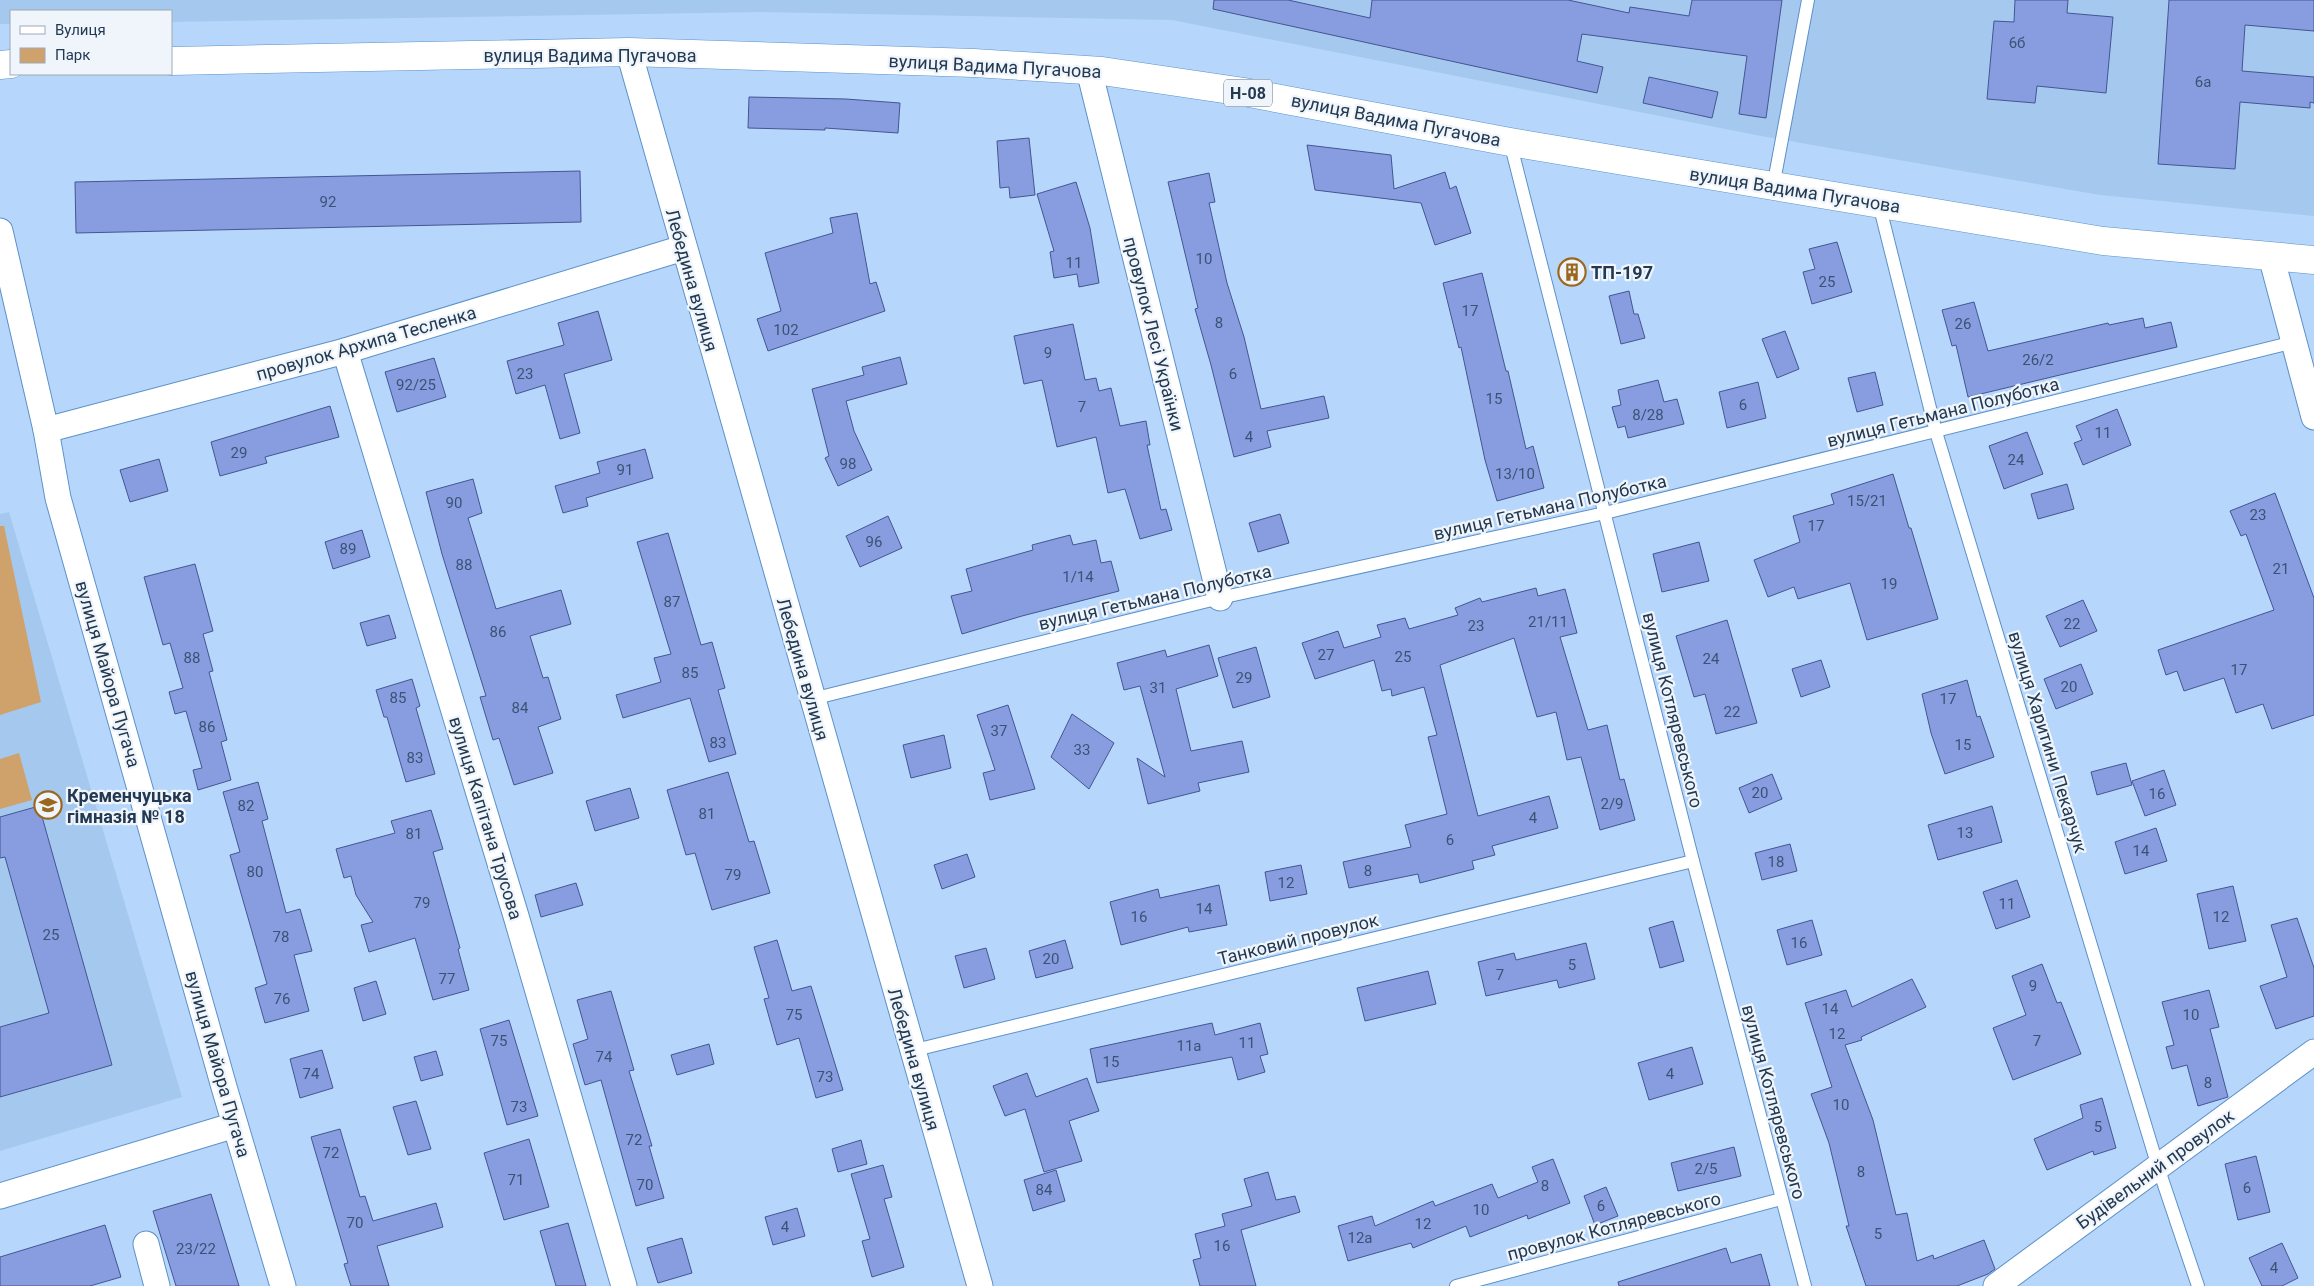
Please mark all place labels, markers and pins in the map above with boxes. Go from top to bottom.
building icon: ТП-197 [1557,257,1587,287]
place label: ТП-197 [1591,262,1653,283]
place label: Кременчуцька гімназія № 18 [67,785,192,827]
school or university icon: Кременчуцька гімназія № 18 [33,790,63,820]

